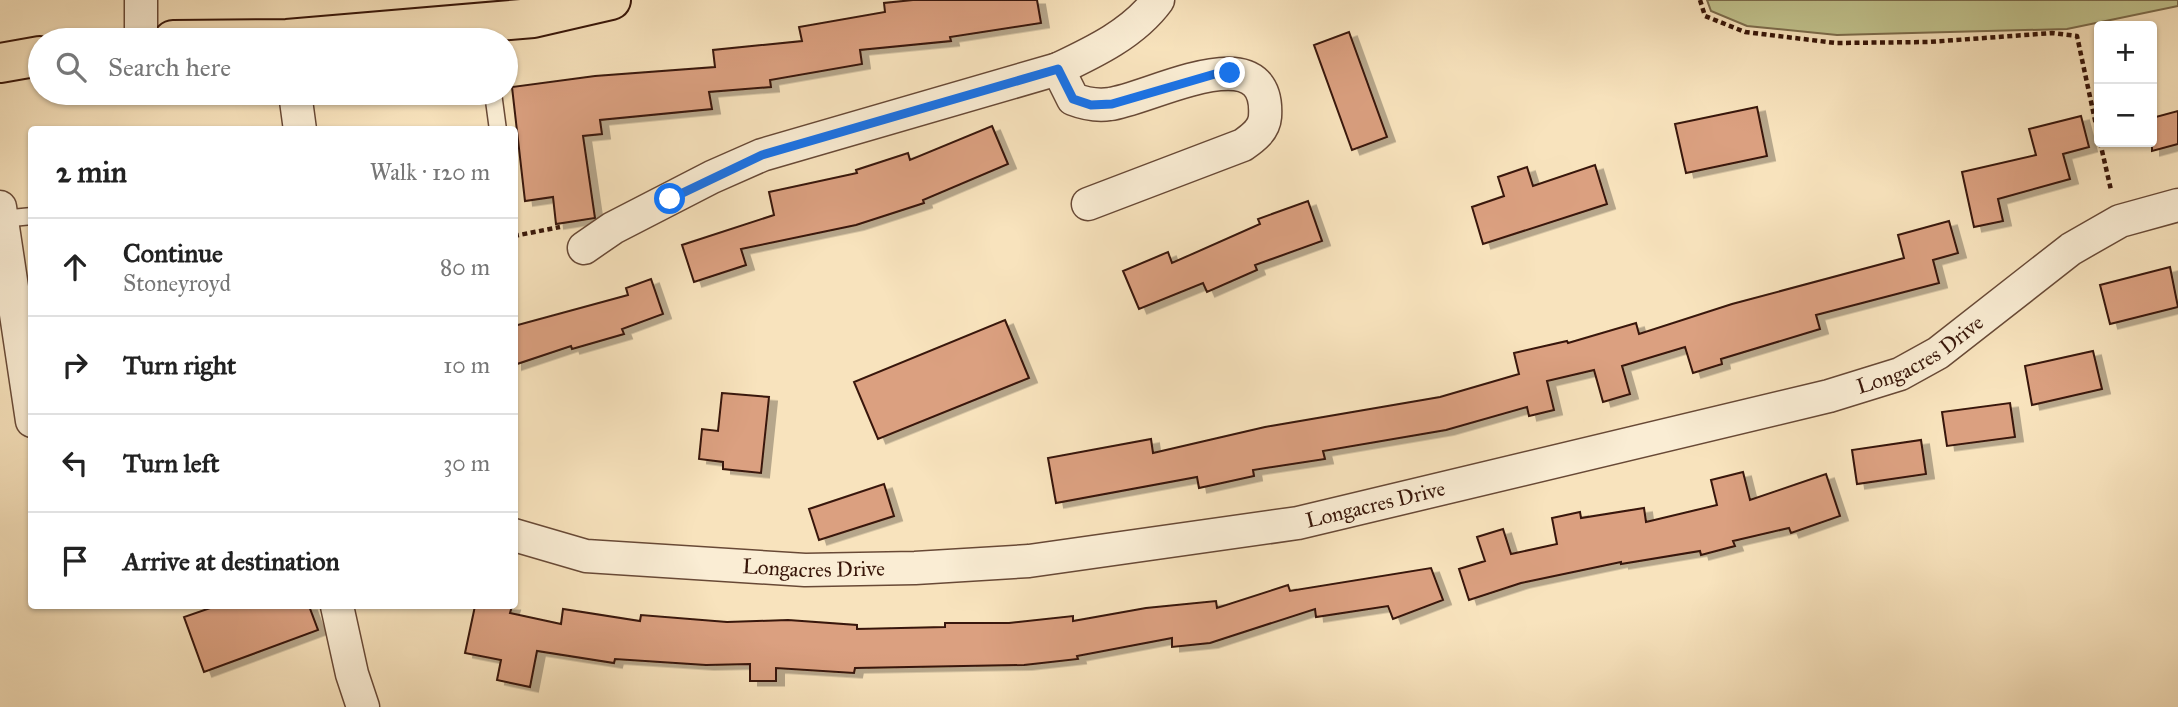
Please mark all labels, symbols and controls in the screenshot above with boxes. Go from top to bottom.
map controls [2094,21,2157,147]
button: + [2094,21,2157,84]
search box [28,28,518,105]
icon: search [52,48,90,86]
text: Search here [108,51,231,83]
route end [1214,57,1245,88]
button: − [2094,84,2157,147]
text: 2 min [56,154,127,190]
text: Walk · 120 m [370,158,490,186]
route start [654,183,685,214]
text: Continue [123,237,223,269]
icon: ahead [56,248,94,286]
text: 80 m [440,253,490,281]
text: Stoneyroyd [123,269,231,297]
street label: Longacres Drive [1853,309,1989,400]
icon: right [56,346,94,384]
text: Turn right [123,349,236,381]
text: 10 m [443,351,490,379]
icon: left [56,444,94,482]
text: Turn left [123,447,219,479]
text: 30 m [443,449,490,477]
street label: Longacres Drive [1303,475,1448,534]
icon: arrive [56,542,94,580]
text: Arrive at destination [123,545,340,577]
street label: Longacres Drive [742,553,885,583]

